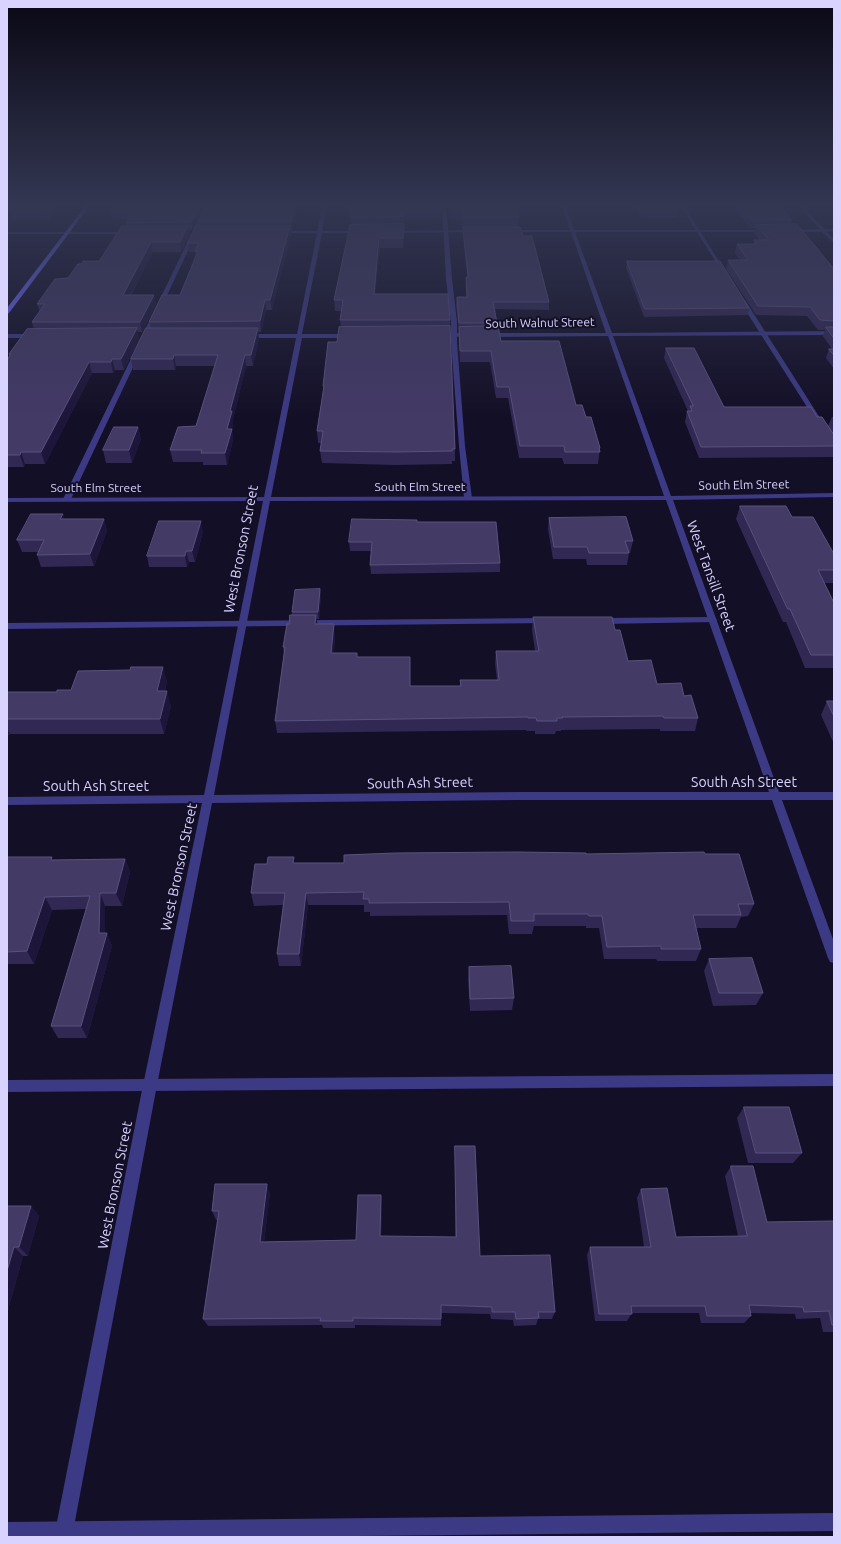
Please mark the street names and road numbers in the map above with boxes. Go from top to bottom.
street label: South Walnut Street [485,315,595,331]
street label: South Elm Street [698,477,790,493]
street label: South Elm Street [375,480,465,494]
street label: South Elm Street [51,481,141,495]
street label: West Bronson Street [220,484,262,614]
street label: West Tansill Street [683,518,739,634]
street label: South Ash Street [367,774,473,792]
street label: South Ash Street [691,774,797,790]
street label: South Ash Street [43,778,149,794]
street label: West Bronson Street [157,802,201,932]
street label: West Bronson Street [94,1120,136,1250]

